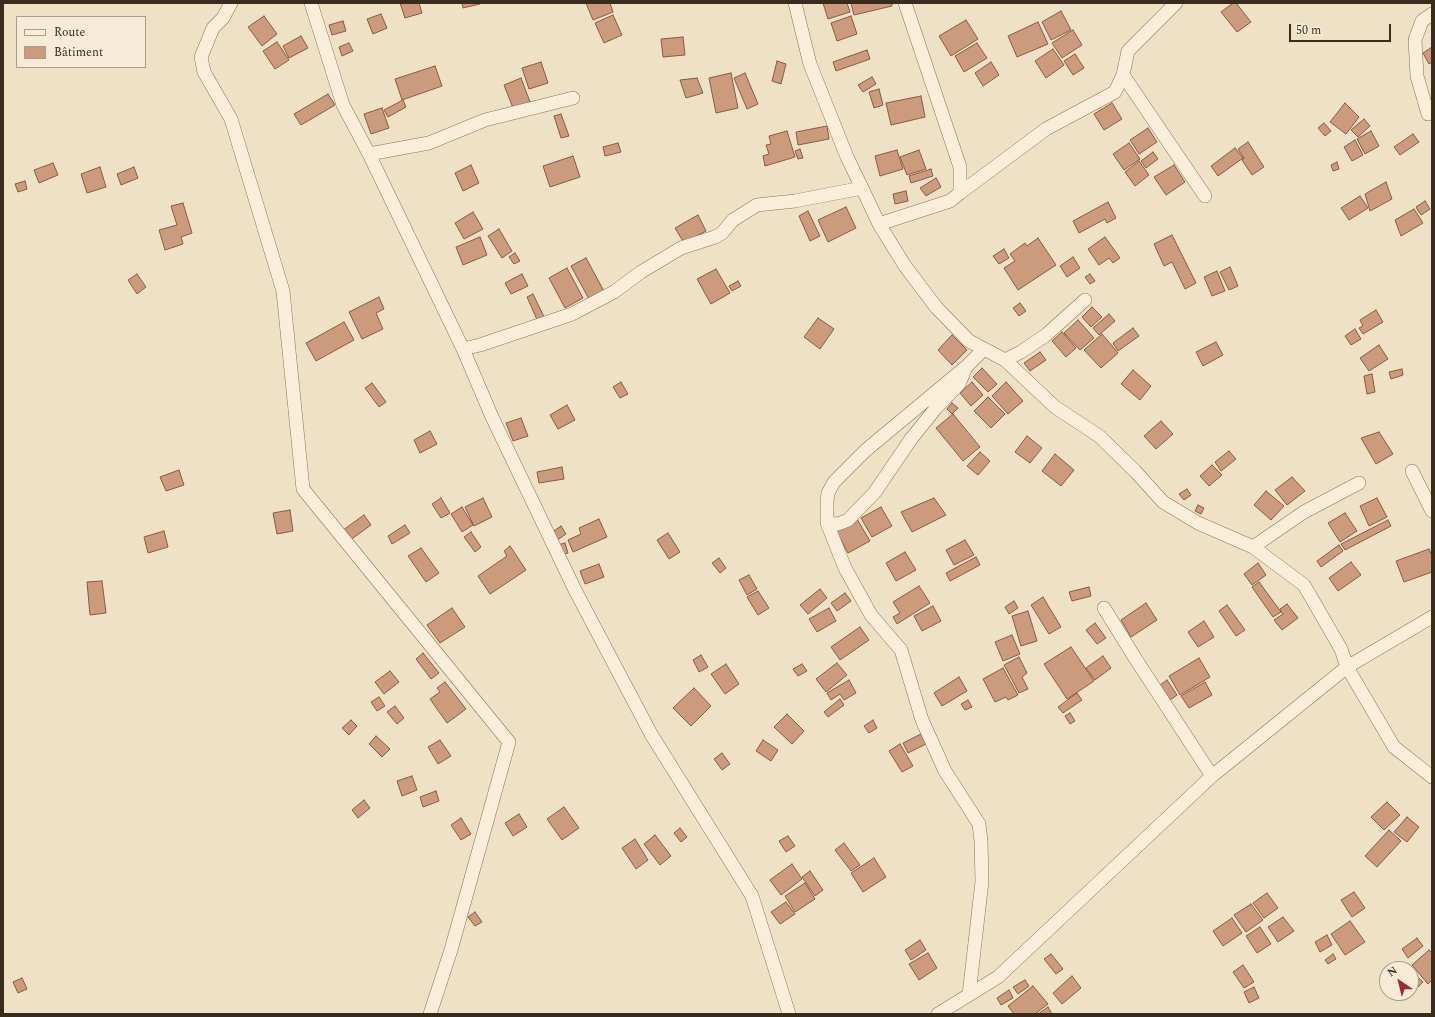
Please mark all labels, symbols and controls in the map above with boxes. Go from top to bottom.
legend [16,16,146,68]
scale bar [1291,16,1393,42]
text: 50 m [1296,21,1321,40]
text: Route [54,23,85,42]
text: Bâtiment [54,43,103,62]
north arrow [1379,961,1419,1001]
text: N [1384,962,1401,981]

